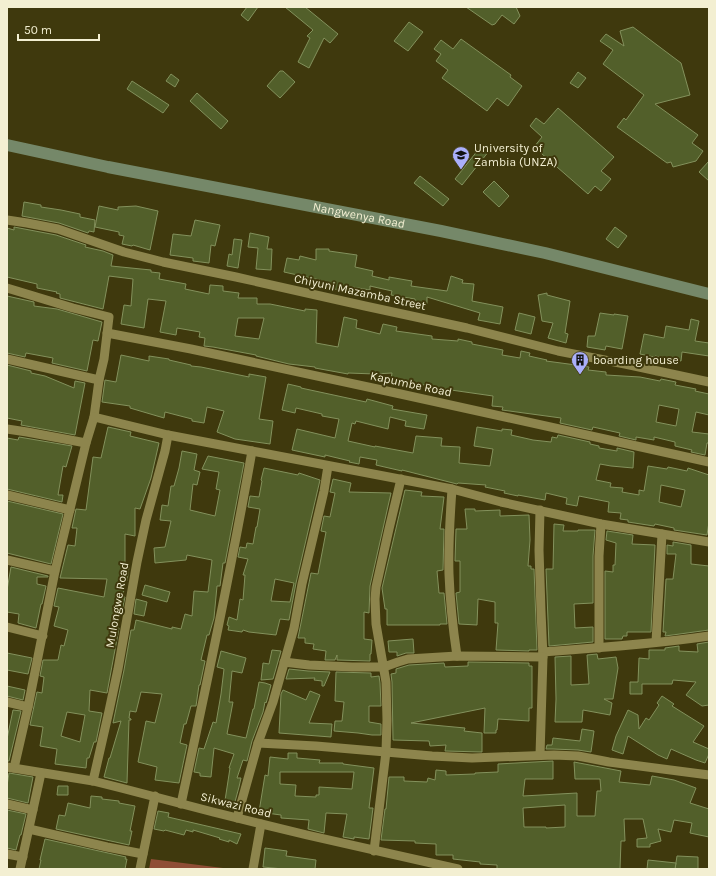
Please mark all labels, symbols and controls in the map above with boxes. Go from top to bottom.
scale bar [18,16,99,42]
text: 50 m [24,23,52,37]
place label: University of Zambia (UNZA) [474,141,558,169]
school or university icon: University of Zambia (UNZA) [451,145,471,170]
street label: Nangwenya Road [312,200,406,231]
street label: Chiyuni Mazamba Street [293,271,428,313]
building icon: boarding house [570,350,590,375]
place label: boarding house [593,353,679,367]
street label: Kapumbe Road [369,369,453,399]
street label: Mulongwe Road [103,561,131,649]
street label: Sikwazi Road [199,789,273,821]

